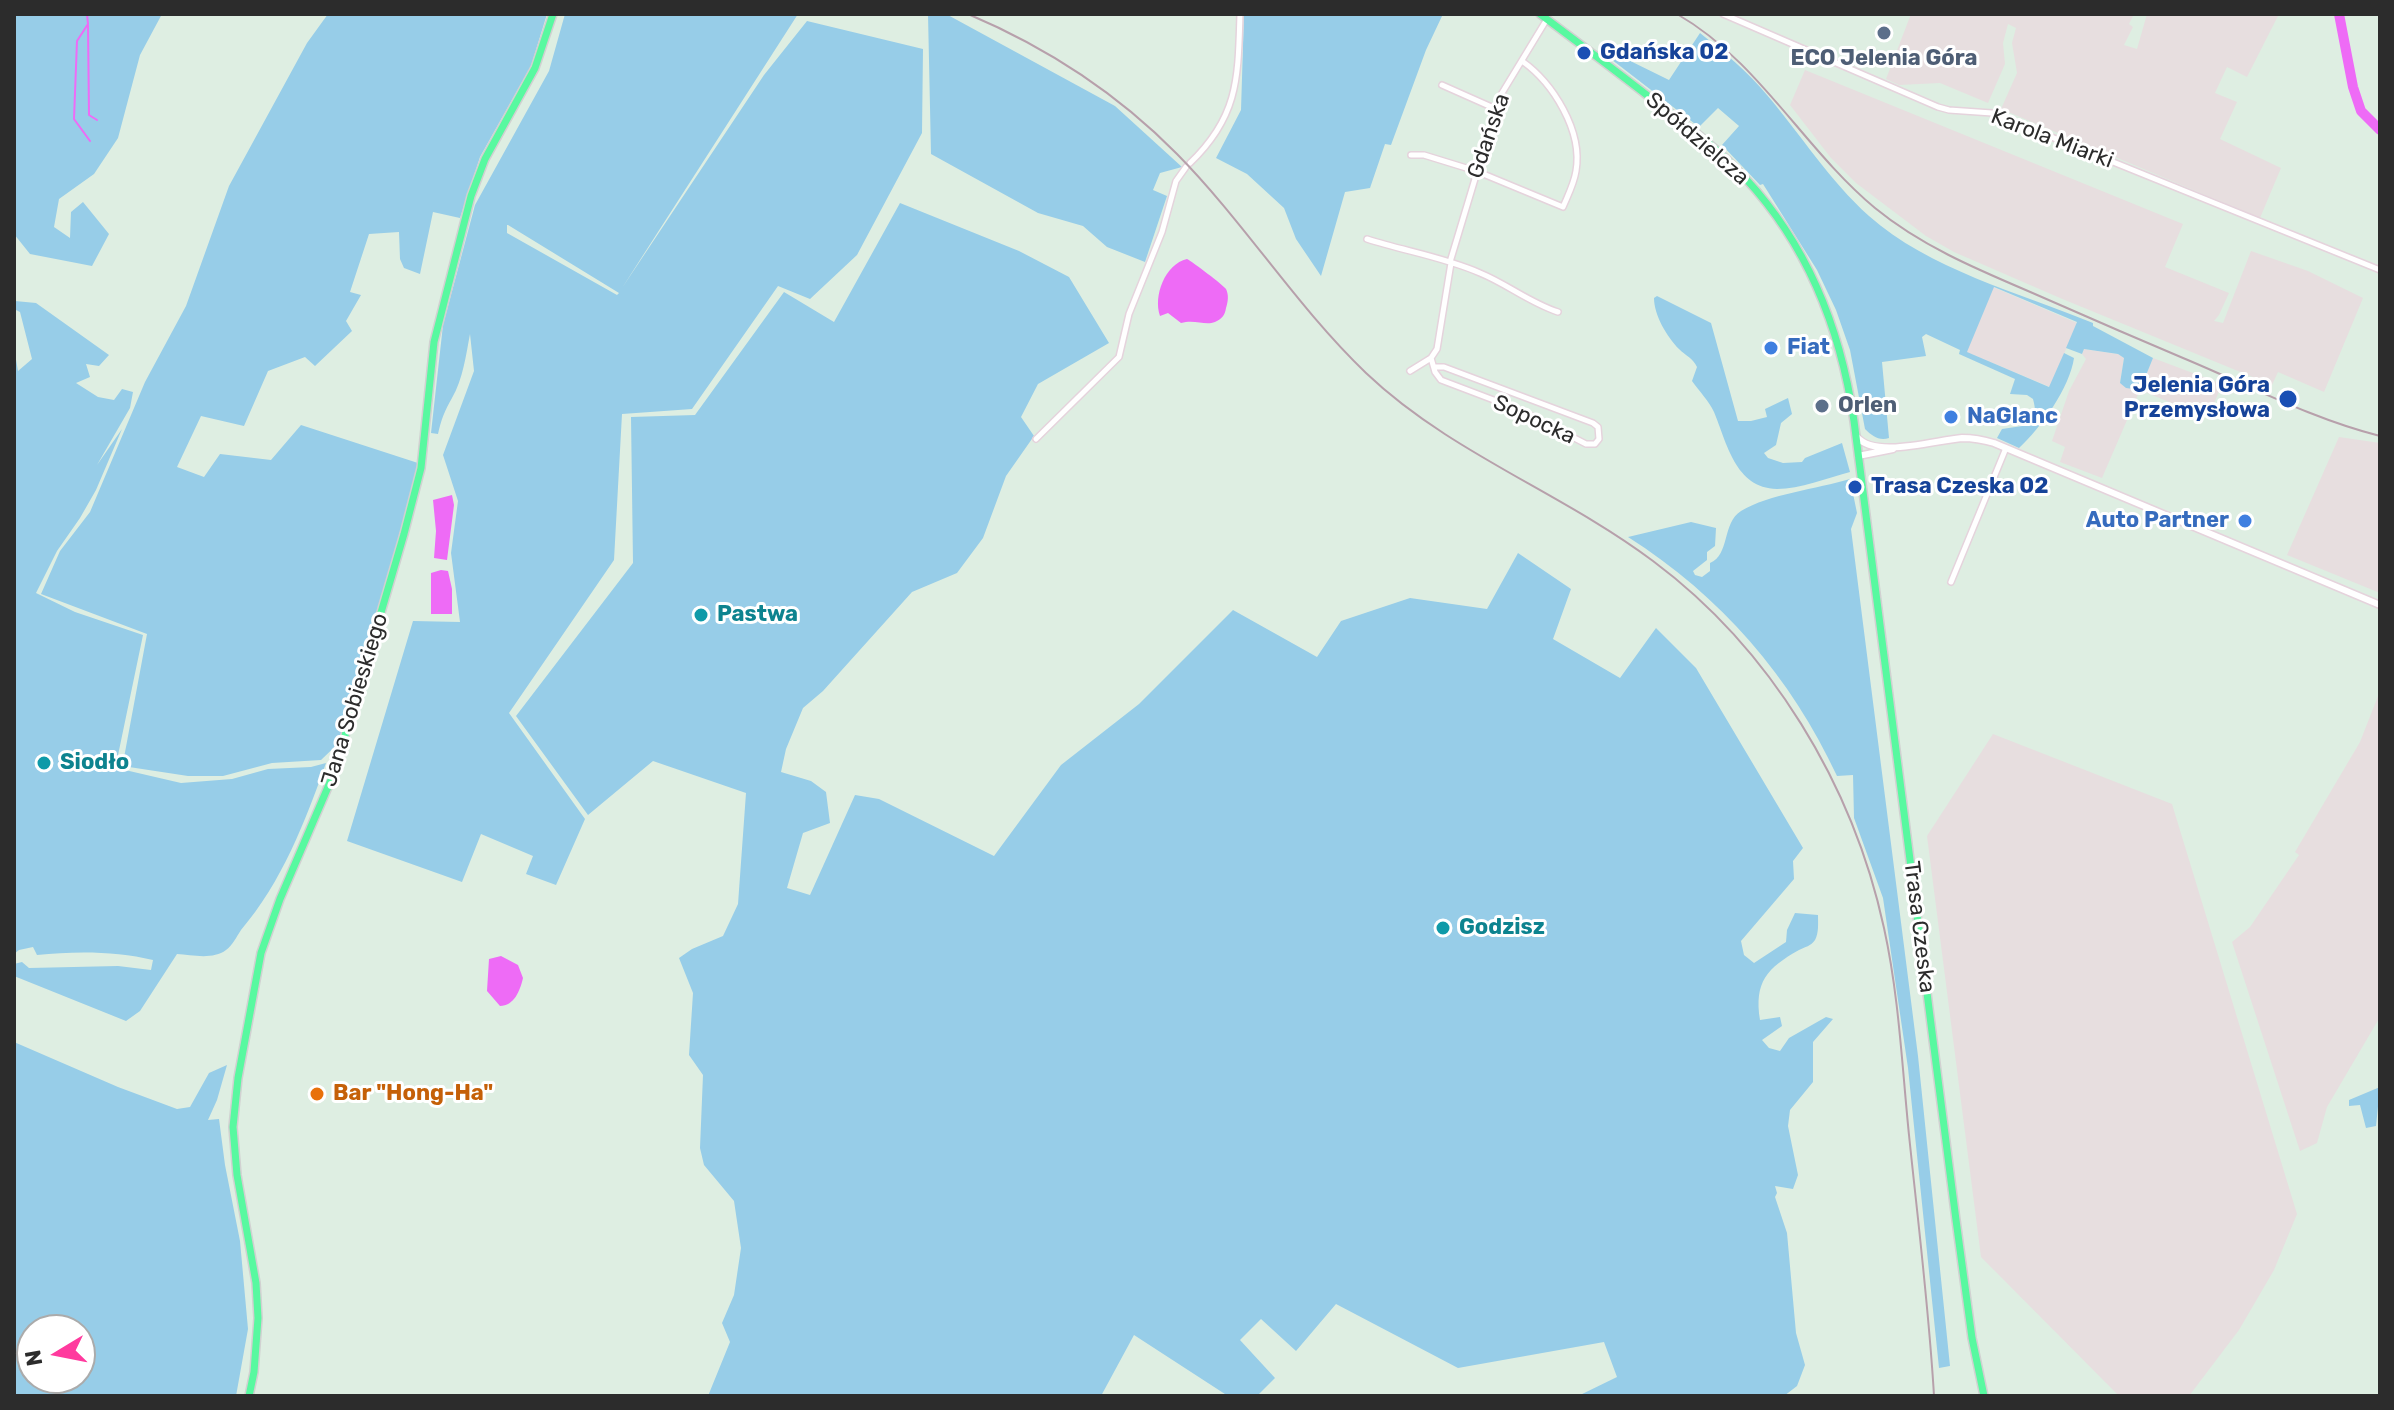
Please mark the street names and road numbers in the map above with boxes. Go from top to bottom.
street label: Spółdzielcza [1640,87,1754,191]
street label: Gdańska [1462,90,1516,182]
street label: Karola Miarki [1987,104,2117,174]
street label: Sopocka [1489,390,1579,450]
street label: Jana Sobieskiego [316,610,394,790]
street label: Trasa Czeska [1898,860,1940,994]

